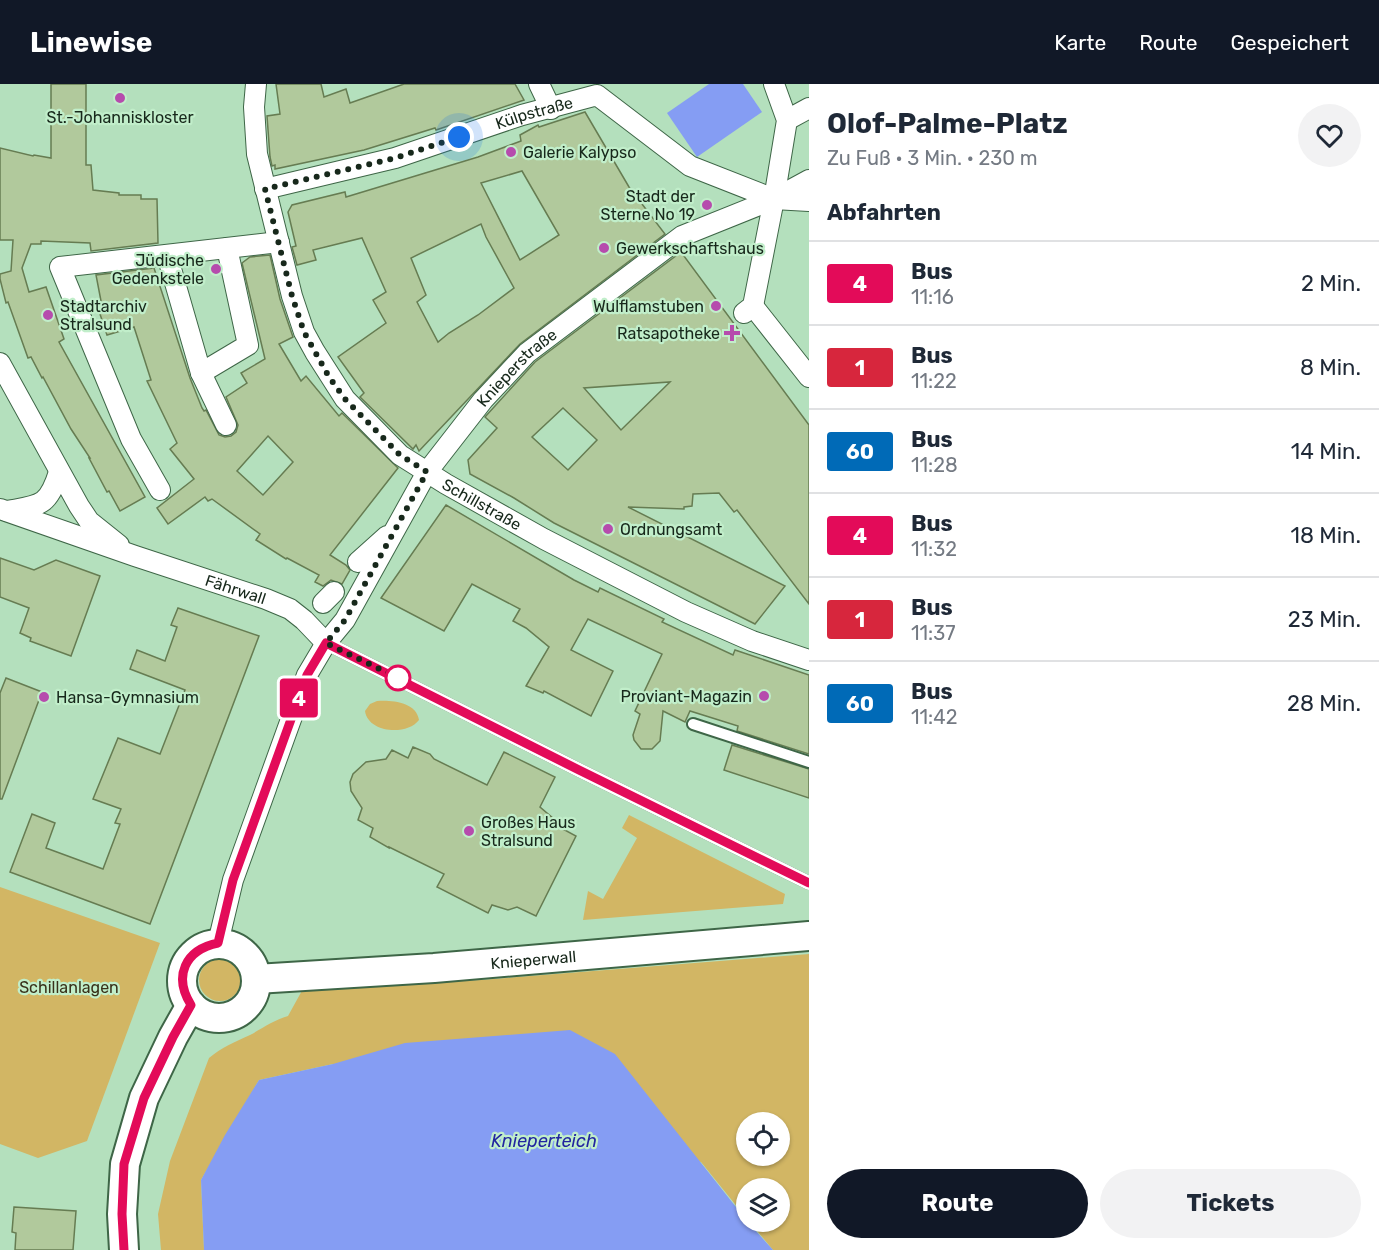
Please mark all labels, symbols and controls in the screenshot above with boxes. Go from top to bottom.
text: Linewise [30,26,153,59]
text: Karte [1054,30,1106,55]
text: Route [1139,30,1198,55]
text: Gespeichert [1231,30,1349,55]
marker: St.-Johanniskloster [113,91,127,105]
street label: Külpstraße [493,93,575,133]
button: heart [1298,104,1361,167]
text: Olof-Palme-Platz [827,107,1068,140]
place label: St.-Johanniskloster [46,108,194,127]
your location [444,122,474,152]
place label: Galerie Kalypso [523,143,636,162]
marker: Galerie Kalypso [504,145,518,159]
text: Zu Fuß · 3 Min. · 230 m [827,146,1038,170]
place label: Stadt der Sterne No 19 [601,187,695,224]
marker: Stadt der Sterne No 19 [700,198,714,212]
text: Abfahrten [827,199,941,226]
place label: Gewerkschaftshaus [616,239,764,258]
marker: Gewerkschaftshaus [597,241,611,255]
place label: Jüdische Gedenkstele [112,251,204,288]
text: Bus [911,258,953,285]
marker: Jüdische Gedenkstele [209,262,223,276]
text: 2 Min. [1301,270,1361,297]
text: 4 [853,271,867,296]
text: 11:16 [911,285,954,309]
place label: Stadtarchiv Stralsund [60,297,147,334]
place label: Wulflamstuben [593,297,704,316]
marker: Wulflamstuben [709,299,723,313]
marker: Stadtarchiv Stralsund [41,308,55,322]
place label: Ratsapotheke [617,324,720,343]
street label: Knieperstraße [473,325,561,410]
marker: Ratsapotheke [725,326,739,340]
text: Bus [911,342,953,369]
text: 8 Min. [1300,354,1361,381]
text: 1 [855,355,865,380]
text: 11:22 [911,369,957,393]
text: Bus [911,426,953,453]
text: 14 Min. [1291,438,1361,465]
text: 60 [846,439,874,464]
text: 11:28 [911,453,958,477]
street label: Schillstraße [439,475,525,534]
text: Bus [911,510,953,537]
place label: Ordnungsamt [620,520,722,539]
marker: Ordnungsamt [601,522,615,536]
text: 18 Min. [1291,522,1361,549]
text: 4 [853,523,867,548]
text: 11:32 [911,537,957,561]
street label: Fährwall [203,571,268,608]
text: Bus [911,594,953,621]
text: 23 Min. [1288,606,1361,633]
text: 1 [855,607,865,632]
text: 11:37 [911,621,956,645]
unlabelled marker [385,665,411,691]
line badge: 4 [280,678,318,718]
text: Bus [911,678,953,705]
text: 4 [292,686,306,711]
place label: Proviant-Magazin [620,687,752,706]
place label: Hansa-Gymnasium [56,688,199,707]
marker: Proviant-Magazin [757,689,771,703]
marker: Hansa-Gymnasium [37,690,51,704]
text: 28 Min. [1287,690,1361,717]
text: 60 [846,691,874,716]
text: 11:42 [911,705,957,729]
place label: Großes Haus Stralsund [481,813,576,850]
marker: Großes Haus Stralsund [462,824,476,838]
street label: Knieperwall [490,947,577,973]
park label: Schillanlagen [19,978,119,997]
map controls [736,1112,790,1232]
button: locate [736,1112,790,1166]
water label: Knieperteich [491,1130,597,1152]
button: Route [827,1169,1088,1238]
button: Tickets [1100,1169,1361,1238]
button: layers [736,1178,790,1232]

